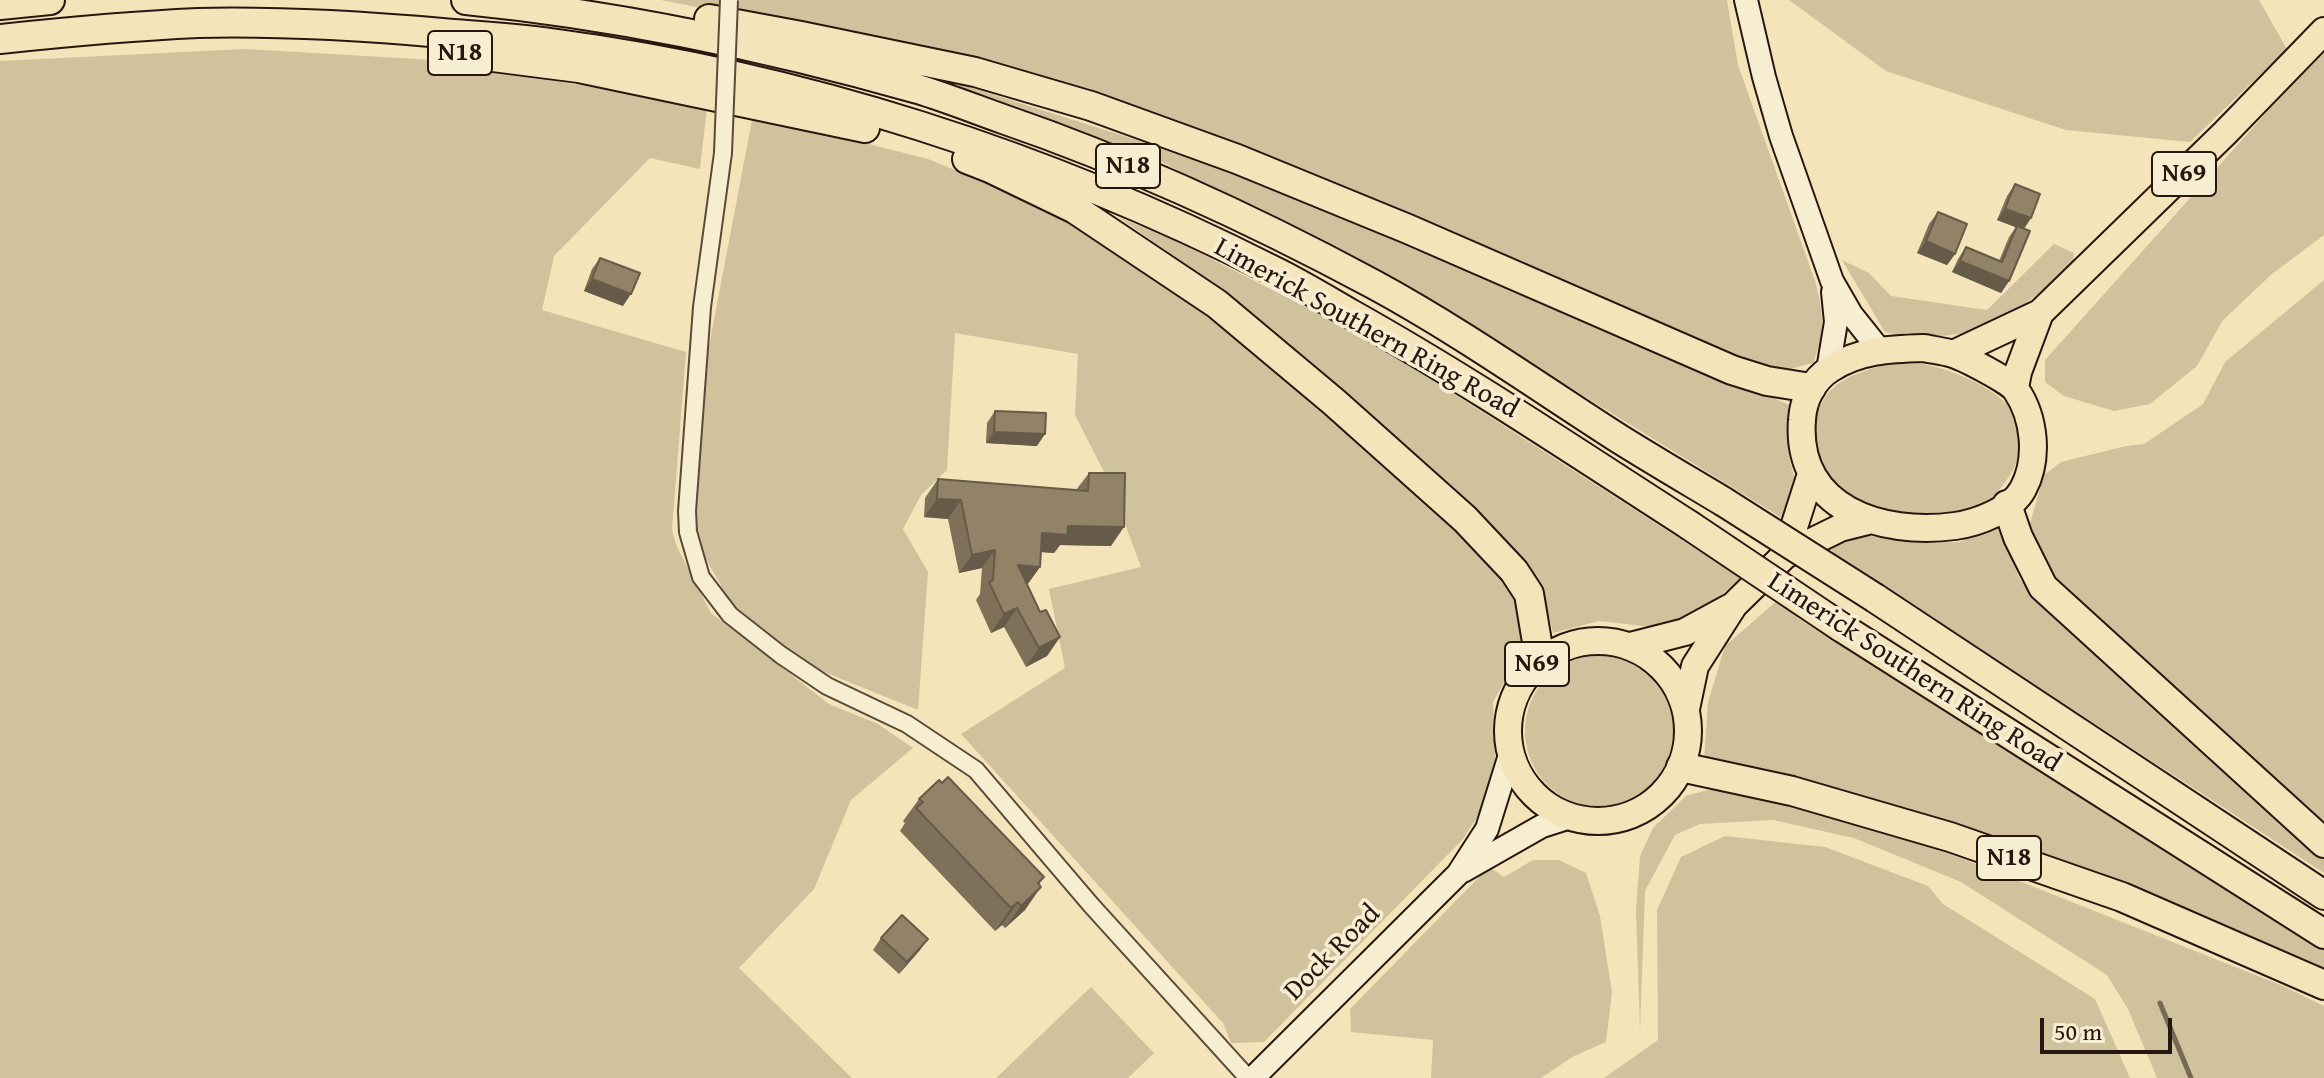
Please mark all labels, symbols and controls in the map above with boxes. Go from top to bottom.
road number: N18 [428,31,492,75]
road number: N18 [1096,144,1160,188]
road number: N69 [2152,152,2216,196]
street label: Limerick Southern Ring Road [1208,231,1524,427]
street label: Limerick Southern Ring Road [1761,566,2067,780]
road number: N69 [1505,642,1569,686]
road number: N18 [1977,836,2041,880]
street label: Dock Road [1278,898,1388,1008]
scale bar [2044,1002,2176,1052]
text: 50 m [2054,1014,2102,1049]

